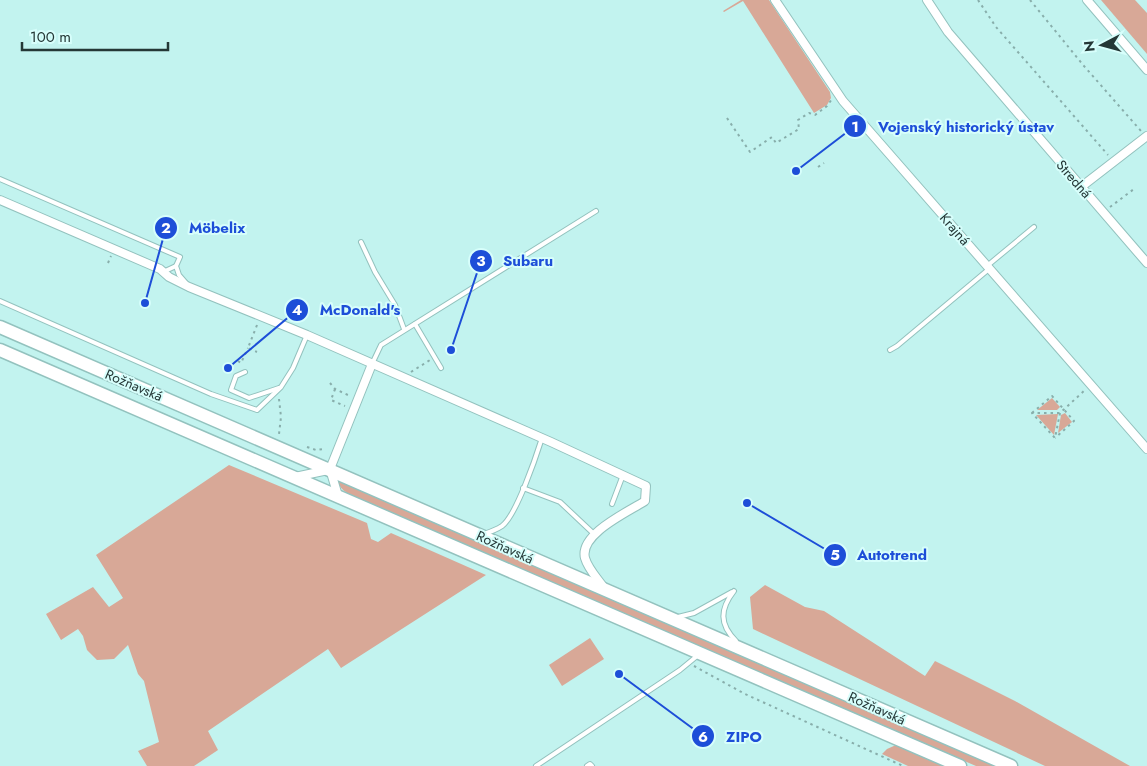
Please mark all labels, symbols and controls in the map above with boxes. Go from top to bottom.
scale bar [22,20,169,52]
north arrow [1077,20,1127,70]
text: 100 m [30,26,71,48]
text: N [1079,40,1100,53]
callout: Vojenský historický ústav [843,111,1064,141]
text: 1 [851,116,859,138]
text: Vojenský historický ústav [877,116,1054,138]
street label: Stredná [1052,155,1096,203]
street label: Krajná [935,208,975,250]
callout: Möbelix [154,213,255,243]
text: 2 [161,217,171,239]
text: Möbelix [189,217,245,239]
callout: Subaru [468,246,564,276]
text: 3 [476,250,486,272]
text: Subaru [503,250,553,272]
callout: McDonald's [284,295,410,325]
text: 4 [292,299,302,321]
text: McDonald's [320,299,400,321]
street label: Rožňavská [102,364,166,406]
street label: Rožňavská [473,526,537,568]
callout: Autotrend [822,540,938,570]
text: 5 [830,544,840,566]
text: Autotrend [856,544,927,566]
street label: Rožňavská [845,687,909,729]
callout: ZIPO [691,721,772,751]
text: 6 [698,726,708,748]
text: ZIPO [726,726,762,748]

